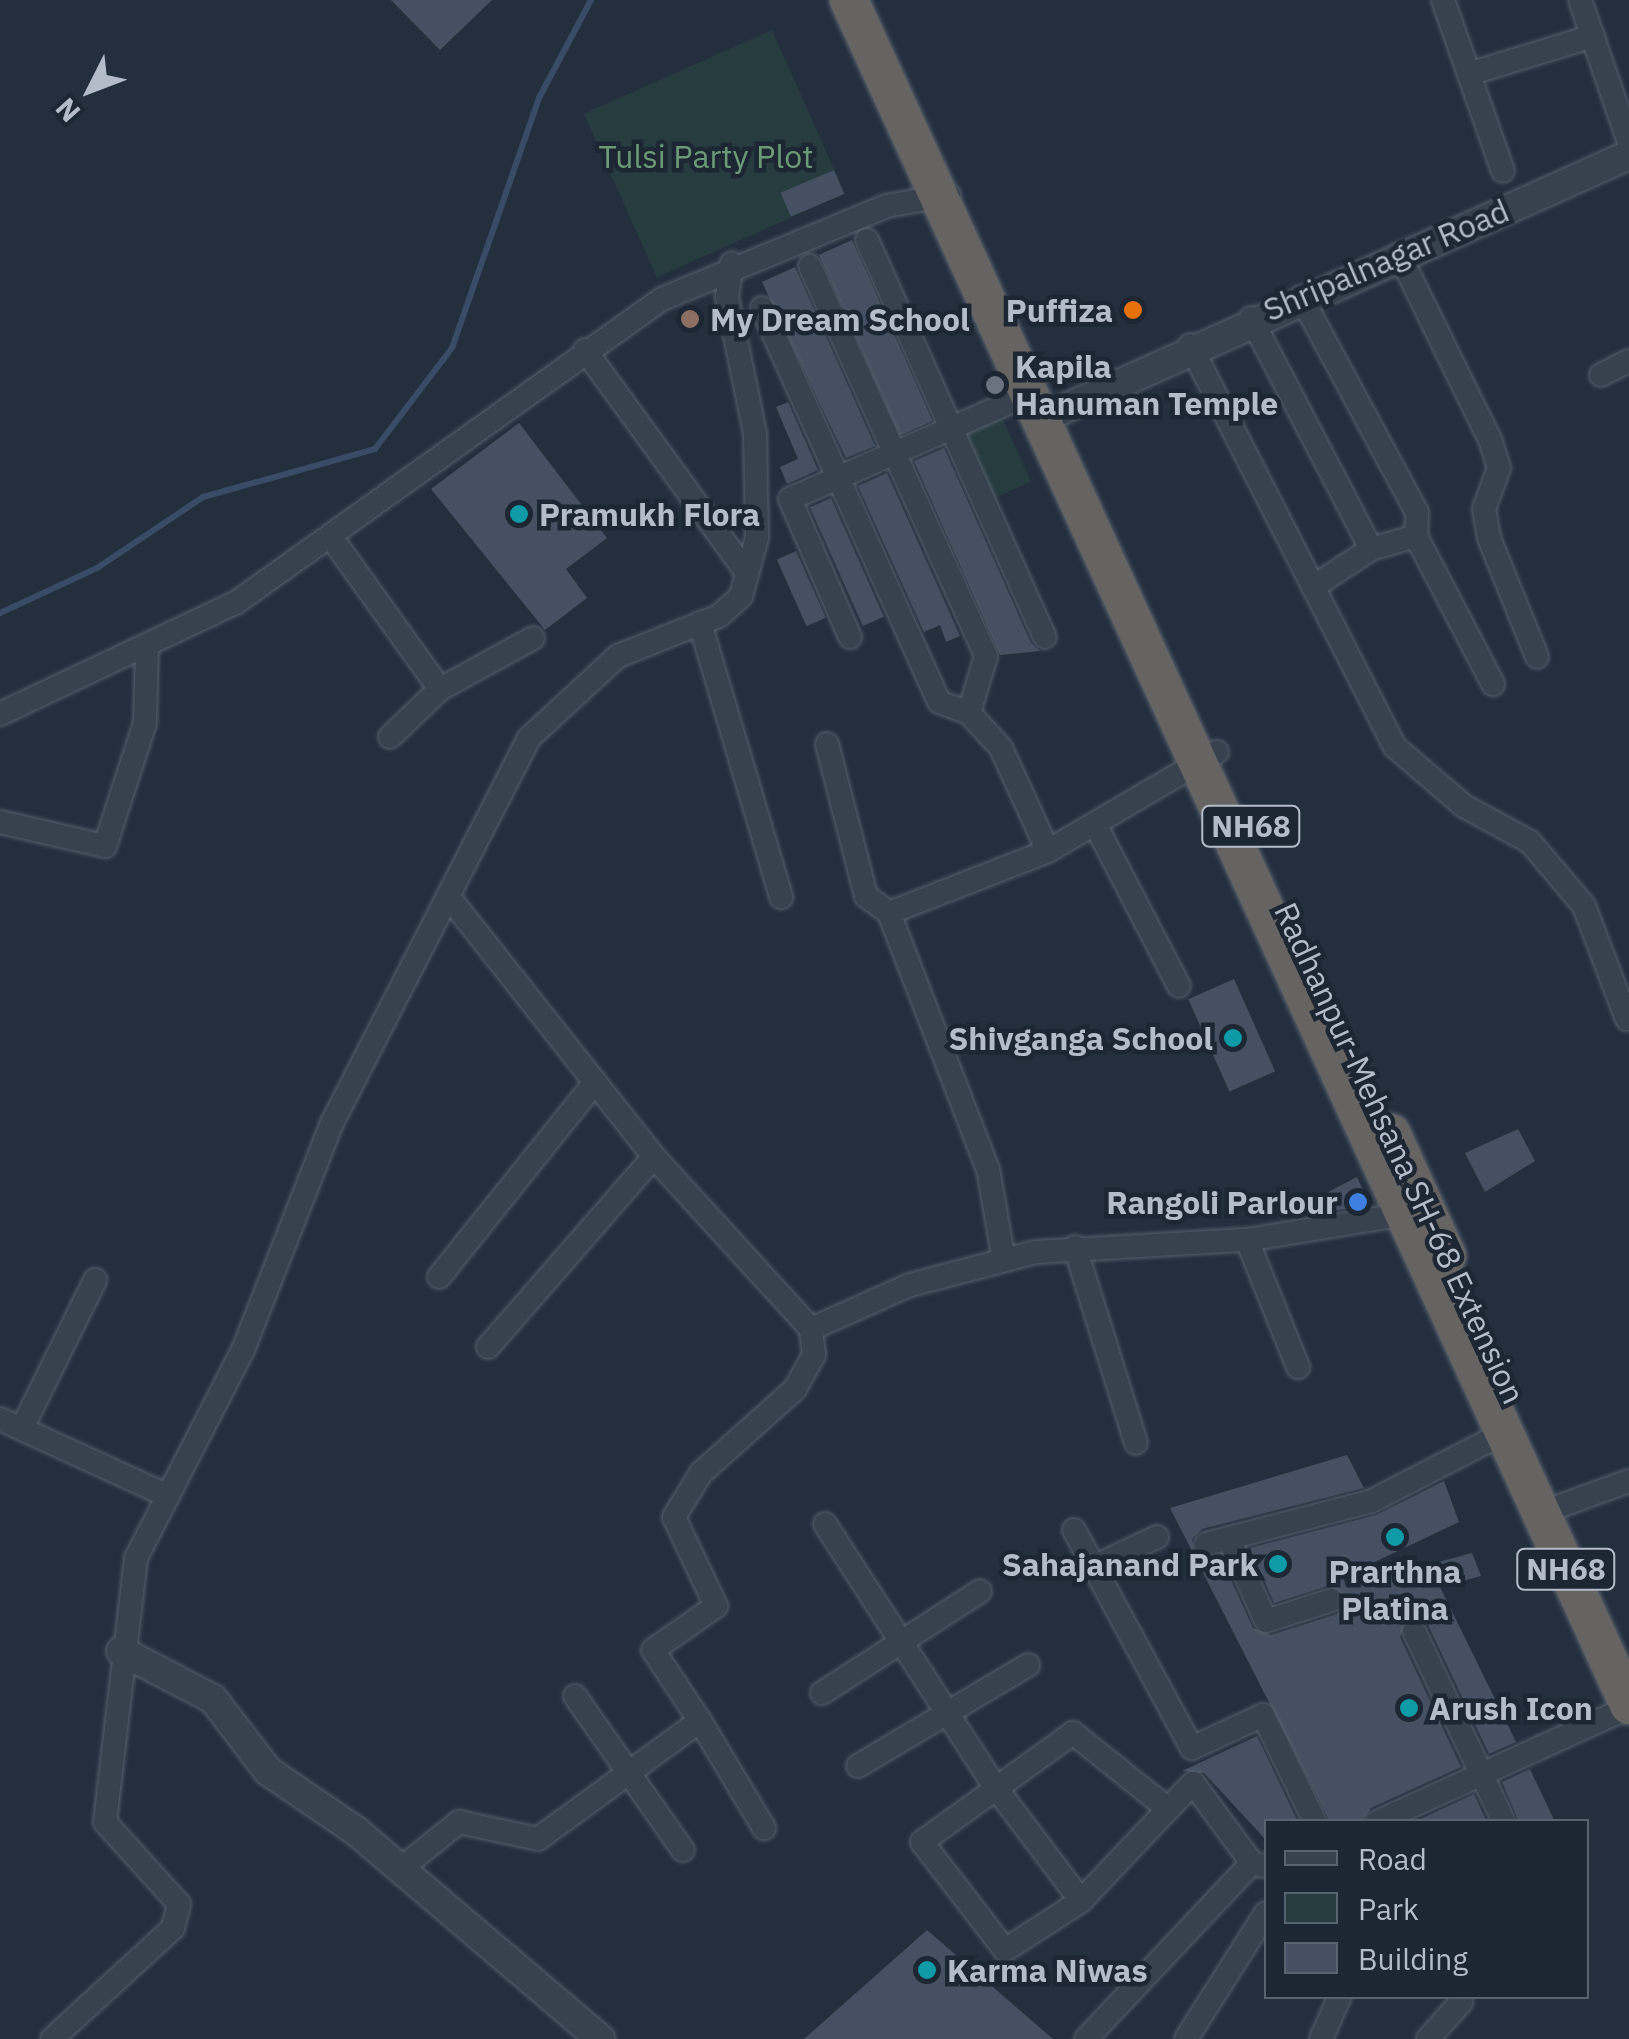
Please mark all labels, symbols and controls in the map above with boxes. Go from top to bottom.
north arrow [40,40,140,140]
text: N [47,90,88,130]
park label: Tulsi Party Plot [599,137,813,175]
street label: Shripalnagar Road [1258,191,1514,329]
place label: Puffiza [1006,291,1113,329]
marker: Puffiza [1122,299,1144,321]
place label: My Dream School [710,300,970,338]
marker: My Dream School [679,308,701,330]
place label: Kapila Hanuman Temple [1015,348,1278,423]
marker: Kapila Hanuman Temple [984,374,1006,396]
place label: Pramukh Flora [539,495,760,533]
marker: Pramukh Flora [508,503,530,525]
road number: NH68 [1201,801,1301,851]
street label: Radhanpur-Mehsana SH-68 Extension [1267,896,1533,1410]
place label: Shivganga School [948,1019,1213,1057]
marker: Shivganga School [1222,1027,1244,1049]
place label: Rangoli Parlour [1106,1183,1338,1221]
marker: Rangoli Parlour [1347,1191,1369,1213]
marker: Prarthna Platina [1384,1526,1406,1548]
road number: NH68 [1516,1544,1616,1594]
place label: Sahajanand Park [1002,1545,1258,1583]
marker: Sahajanand Park [1267,1553,1289,1575]
place label: Prarthna Platina [1328,1553,1462,1628]
place label: Arush Icon [1429,1689,1593,1727]
marker: Arush Icon [1398,1697,1420,1719]
legend [1264,1819,1589,1999]
text: Road [1358,1839,1427,1878]
text: Park [1358,1889,1419,1928]
text: Building [1358,1939,1468,1978]
place label: Karma Niwas [947,1951,1148,1989]
marker: Karma Niwas [916,1959,938,1981]

